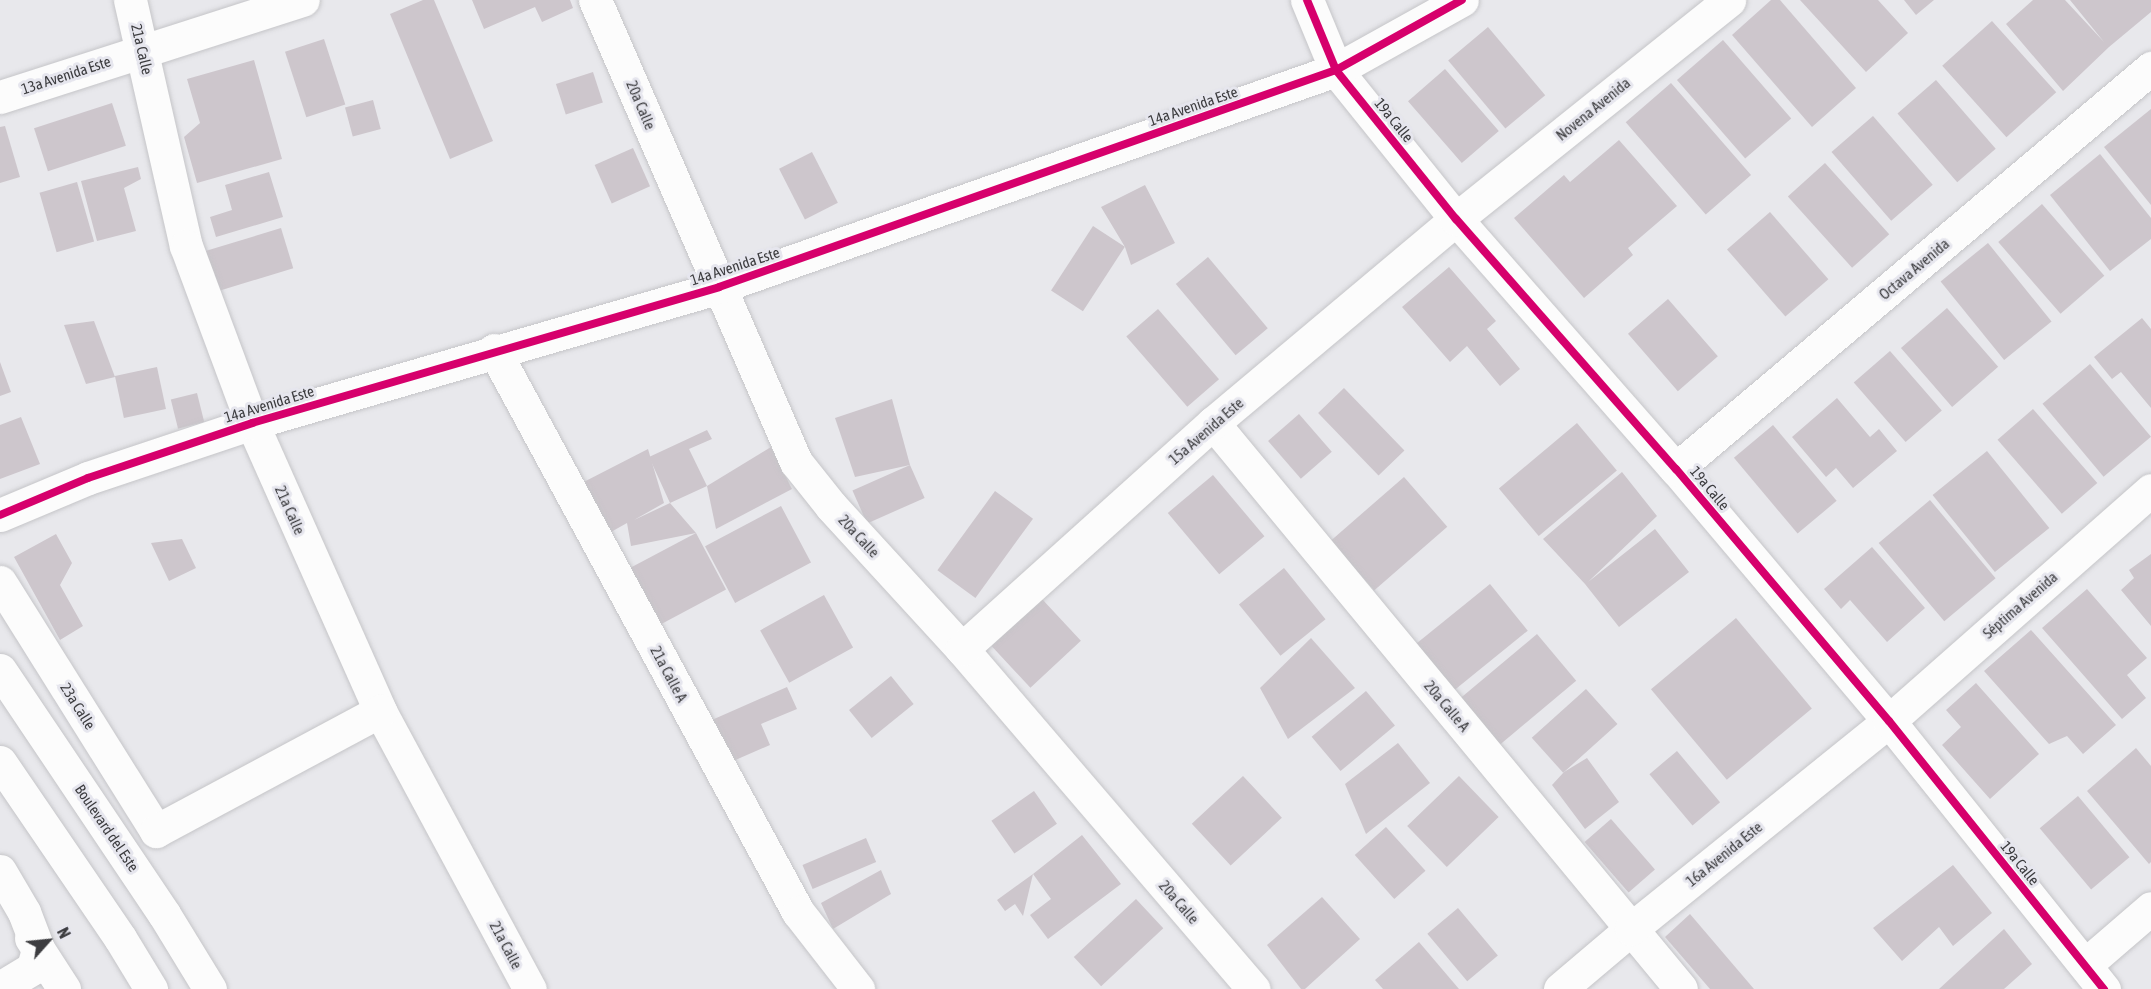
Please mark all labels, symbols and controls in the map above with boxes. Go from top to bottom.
street label: 21a Calle [127,22,157,76]
street label: 13a Avenida Este [19,52,113,98]
street label: Novena Avenida [1552,74,1634,144]
street label: 20a Calle [623,78,659,132]
street label: 14a Avenida Este [1146,82,1240,130]
street label: 19a Calle [1371,94,1417,146]
street label: Octava Avenida [1875,235,1953,303]
street label: 14a Avenida Este [688,243,782,289]
street label: 14a Avenida Este [222,382,316,426]
street label: 15a Avenida Este [1165,394,1247,468]
street label: 19a Calle [1687,463,1733,513]
street label: 21a Calle [271,483,309,537]
street label: 20a Calle [835,511,883,561]
street label: Séptima Avenida [1979,568,2061,642]
street label: 21a Calle A [647,643,691,705]
street label: 20a Calle A [1421,677,1473,735]
street label: 23a Calle [57,679,99,733]
street label: Boulevard del Este [71,781,143,875]
street label: 16a Avenida Este [1682,818,1766,890]
street label: 19a Calle [1997,837,2043,889]
street label: 20a Calle [1155,877,1203,927]
north arrow [18,911,78,971]
street label: 21a Calle [486,918,526,972]
text: N [54,925,74,941]

